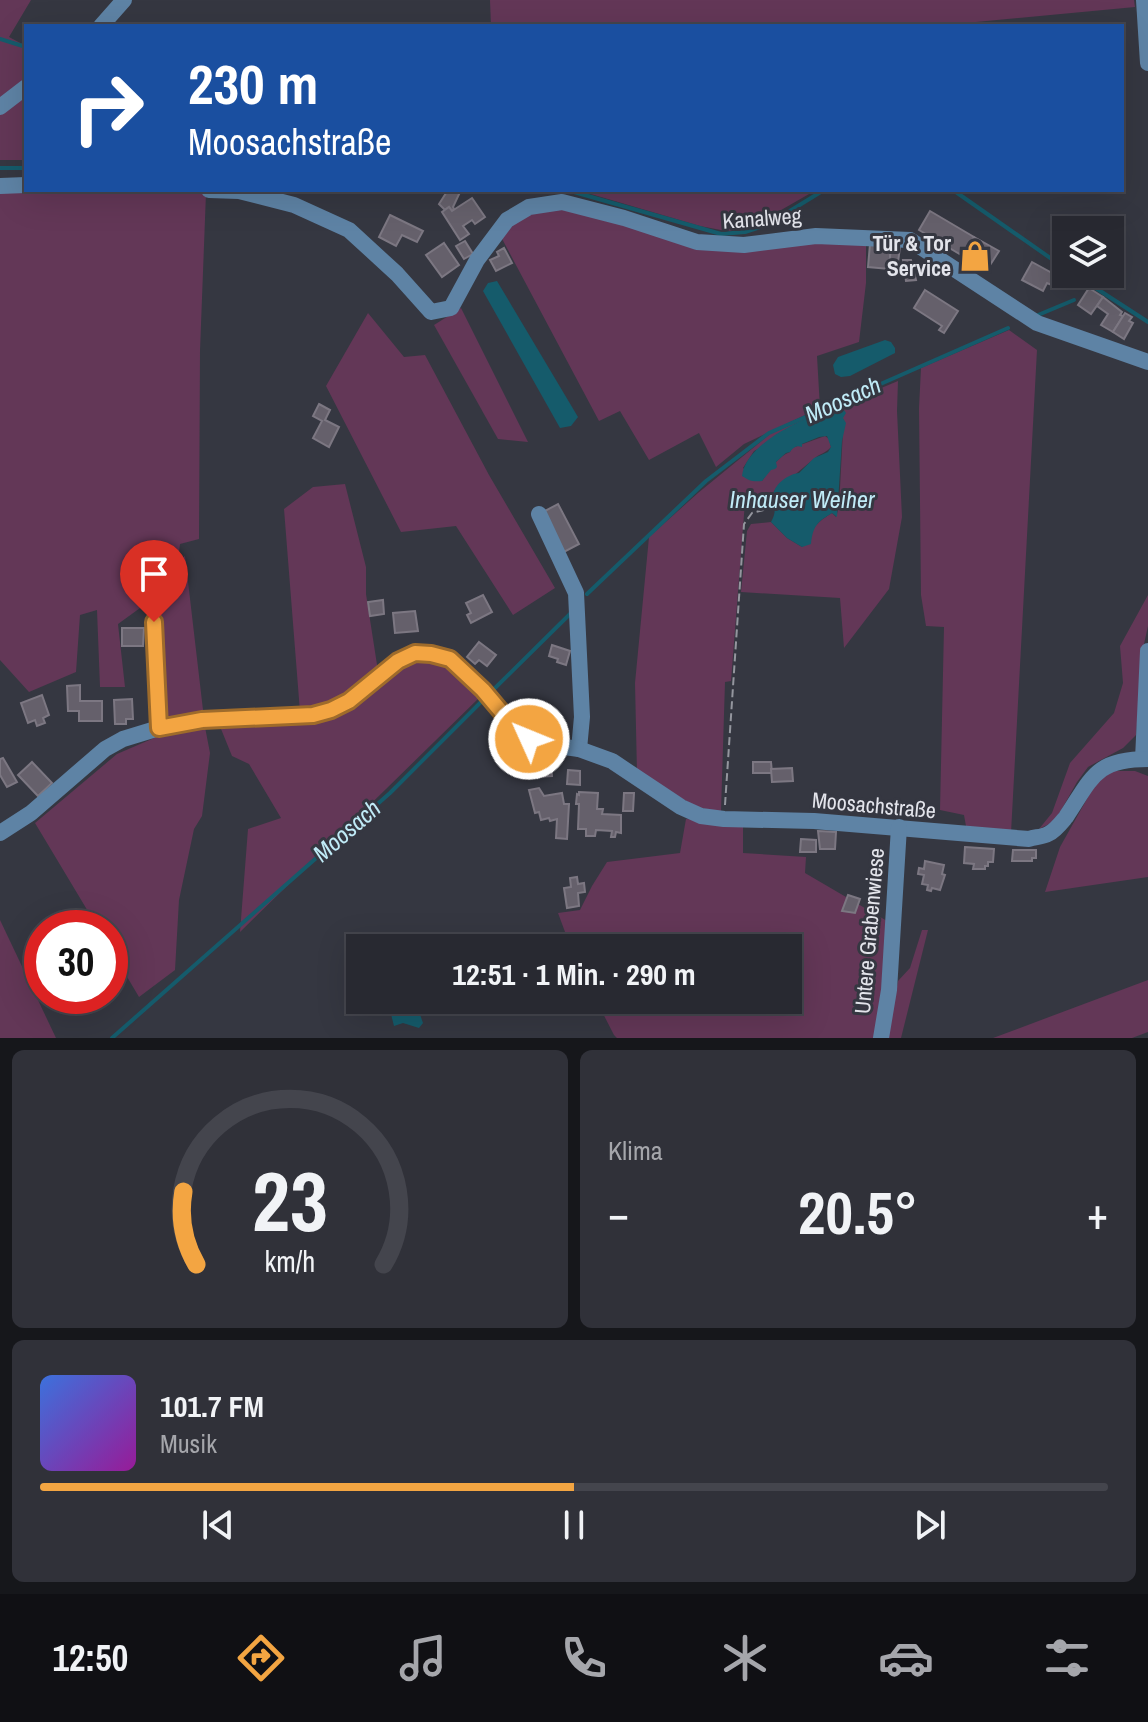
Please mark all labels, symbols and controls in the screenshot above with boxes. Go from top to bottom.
text: 230 m [188,46,318,121]
icon: right [56,56,160,160]
text: Moosachstraße [188,118,391,166]
street label: Kanalweg [721,200,803,236]
map controls [1052,216,1124,288]
button: layers [1052,216,1124,288]
place label: Tür & Tor Service [872,228,951,283]
shop icon: Tür & Tor Service [958,239,992,273]
water label: Moosach [800,368,886,430]
water label: Inhauser Weiher [729,483,876,515]
pin [120,540,188,622]
icon: arrive [132,552,176,596]
position arrow [487,697,571,781]
street label: Moosachstraße [811,785,937,825]
water label: Moosach [306,792,387,869]
street label: Untere Grabenwiese [847,847,891,1015]
speed limit sign: 30 [24,910,128,1014]
text: 12:51 · 1 Min. · 290 m [452,954,696,994]
text: Klima [608,1133,663,1168]
text: 23 [252,1145,328,1257]
text: 20.5° [798,1172,918,1253]
text: − [608,1183,629,1243]
text: + [1087,1183,1108,1243]
text: km/h [265,1242,315,1281]
text: 101.7 FM [160,1386,264,1426]
text: Musik [160,1426,217,1461]
icon: previous [196,1503,240,1547]
icon: pause [552,1503,596,1547]
icon: next [908,1503,952,1547]
icon: directions [233,1630,289,1686]
icon: music [395,1630,451,1686]
icon: phone [556,1630,612,1686]
icon: climate [717,1630,773,1686]
icon: car [878,1630,934,1686]
icon: filters [1039,1630,1095,1686]
text: 12:50 [53,1634,128,1682]

